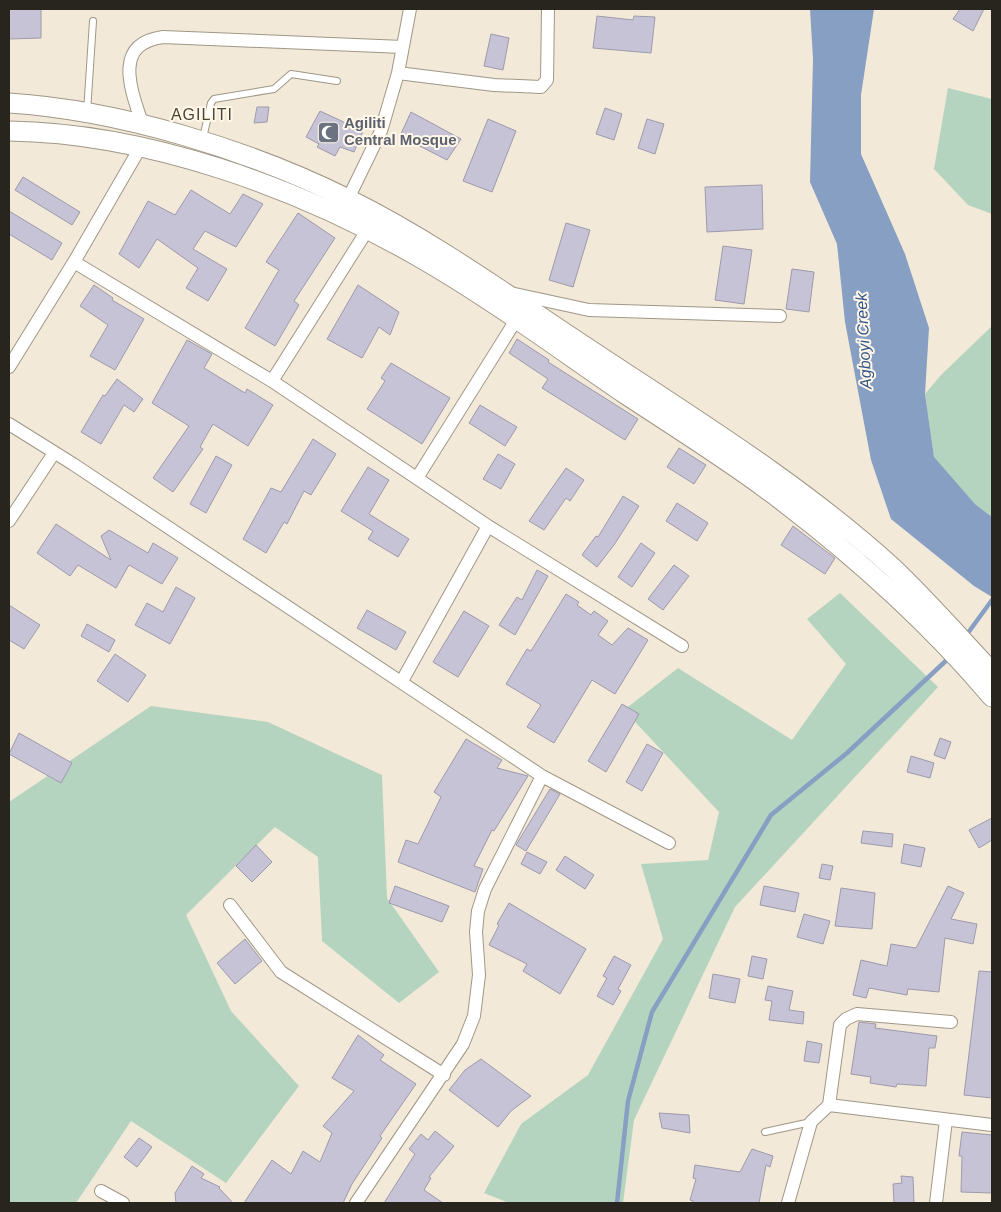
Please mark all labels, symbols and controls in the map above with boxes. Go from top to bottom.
district label: AGILITI [171,106,233,123]
place label: Agiliti Central Mosque [344,114,457,148]
mosque icon: Agiliti Central Mosque [316,120,340,144]
water label: Agboyi Creek [852,292,875,390]

